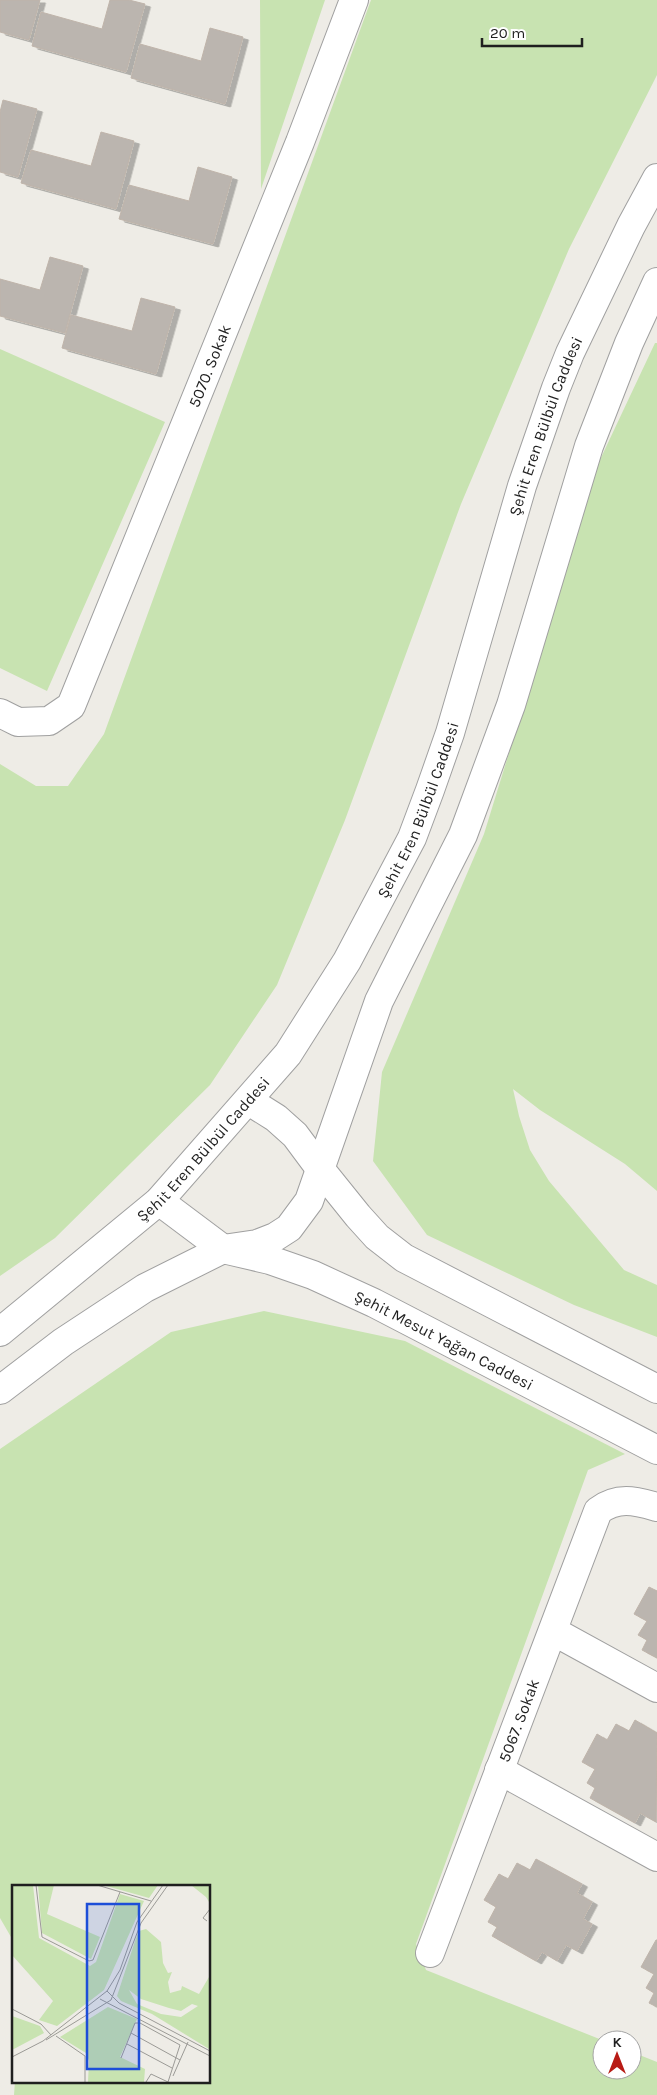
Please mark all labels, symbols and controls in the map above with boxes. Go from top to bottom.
scale bar [482,15,582,47]
text: 20 m [490,24,525,42]
street label: 5070. Sokak [184,322,234,410]
street label: Şehit Eren Bülbül Caddesi [504,333,586,518]
street label: Şehit Eren Bülbül Caddesi [373,720,462,901]
street label: Şehit Eren Bülbül Caddesi [132,1072,273,1225]
street label: Şehit Mesut Yağan Caddesi [352,1286,537,1394]
street label: 5067. Sokak [494,1676,543,1764]
inset map [12,1885,210,2082]
north arrow [592,2030,642,2080]
text: K [612,2034,622,2051]

